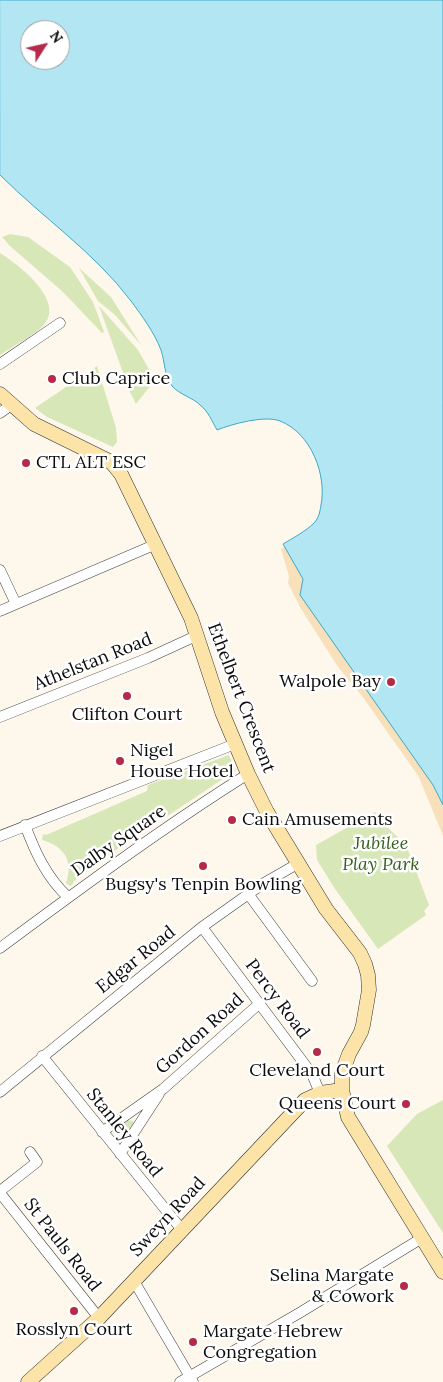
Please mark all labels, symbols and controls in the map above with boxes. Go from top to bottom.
north arrow [20,20,70,70]
text: N [46,27,67,47]
place label: Club Caprice [62,368,170,390]
marker: Club Caprice [46,373,58,385]
place label: CTL ALT ESC [36,452,146,474]
marker: CTL ALT ESC [20,457,32,469]
street label: Ethelbert Crescent [202,620,280,776]
street label: Athelstan Road [31,628,155,696]
place label: Walpole Bay [279,671,381,693]
marker: Walpole Bay [385,676,397,688]
marker: Clifton Court [121,690,133,702]
place label: Clifton Court [72,704,182,726]
place label: Nigel House Hotel [130,740,234,782]
marker: Nigel House Hotel [114,755,126,767]
street label: Dalby Square [68,801,170,881]
place label: Cain Amusements [242,809,393,831]
marker: Cain Amusements [226,814,238,826]
park label: Jubilee Play Park [342,833,420,876]
marker: Bugsy's Tenpin Bowling [197,860,209,872]
place label: Bugsy's Tenpin Bowling [105,874,301,896]
street label: Edgar Road [92,922,180,998]
street label: Percy Road [240,955,314,1043]
street label: Gordon Road [152,989,248,1079]
marker: Cleveland Court [311,1046,323,1058]
place label: Cleveland Court [249,1060,385,1082]
street label: Stanley Road [82,1084,166,1182]
place label: Queens Court [279,1093,396,1115]
marker: Queens Court [400,1098,412,1110]
street label: Sweyn Road [126,1173,210,1261]
street label: St Pauls Road [19,1194,105,1296]
place label: Selina Margate & Cowork [270,1265,394,1308]
marker: Selina Margate & Cowork [398,1280,410,1292]
marker: Rosslyn Court [68,1305,80,1317]
place label: Rosslyn Court [15,1319,133,1341]
place label: Margate Hebrew Congregation [203,1321,343,1364]
marker: Margate Hebrew Congregation [187,1336,199,1348]

